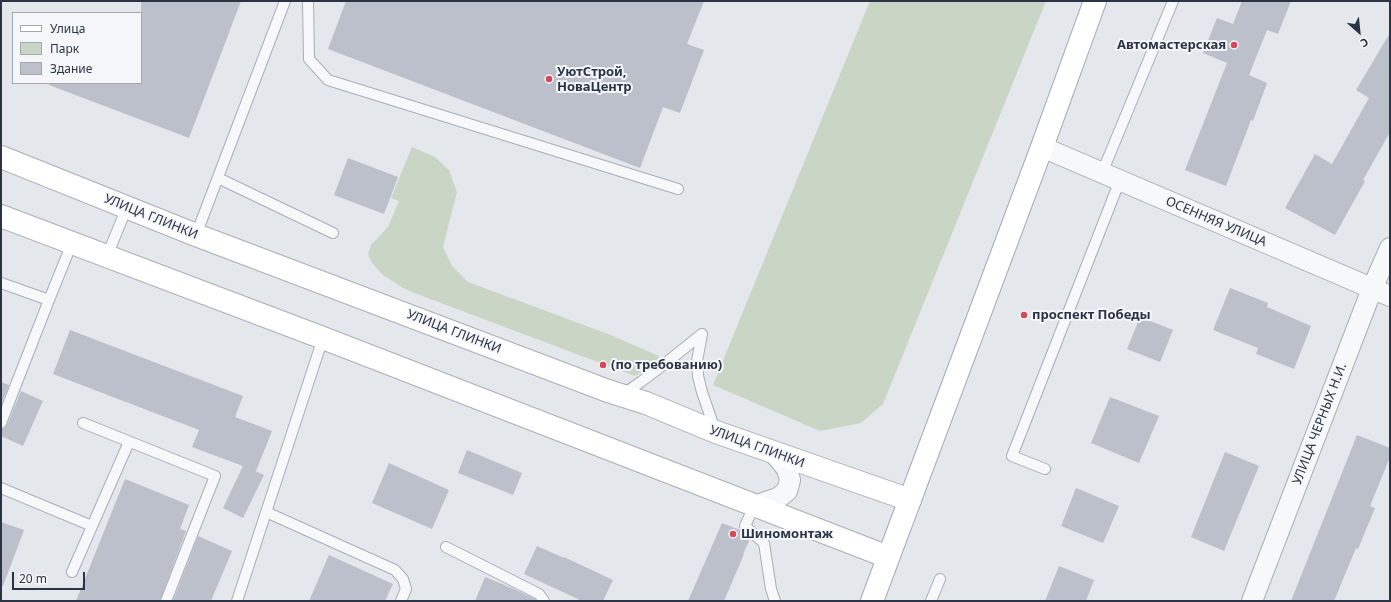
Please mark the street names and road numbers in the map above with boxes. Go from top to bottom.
street label: УЛИЦА ГЛИНКИ [102,191,200,243]
street label: ОСЕННЯЯ УЛИЦА [1163,194,1269,250]
street label: УЛИЦА ГЛИНКИ [405,307,503,357]
street label: УЛИЦА ЧЕРНЫХ Н.И. [1290,361,1350,487]
street label: УЛИЦА ГЛИНКИ [707,423,807,471]

